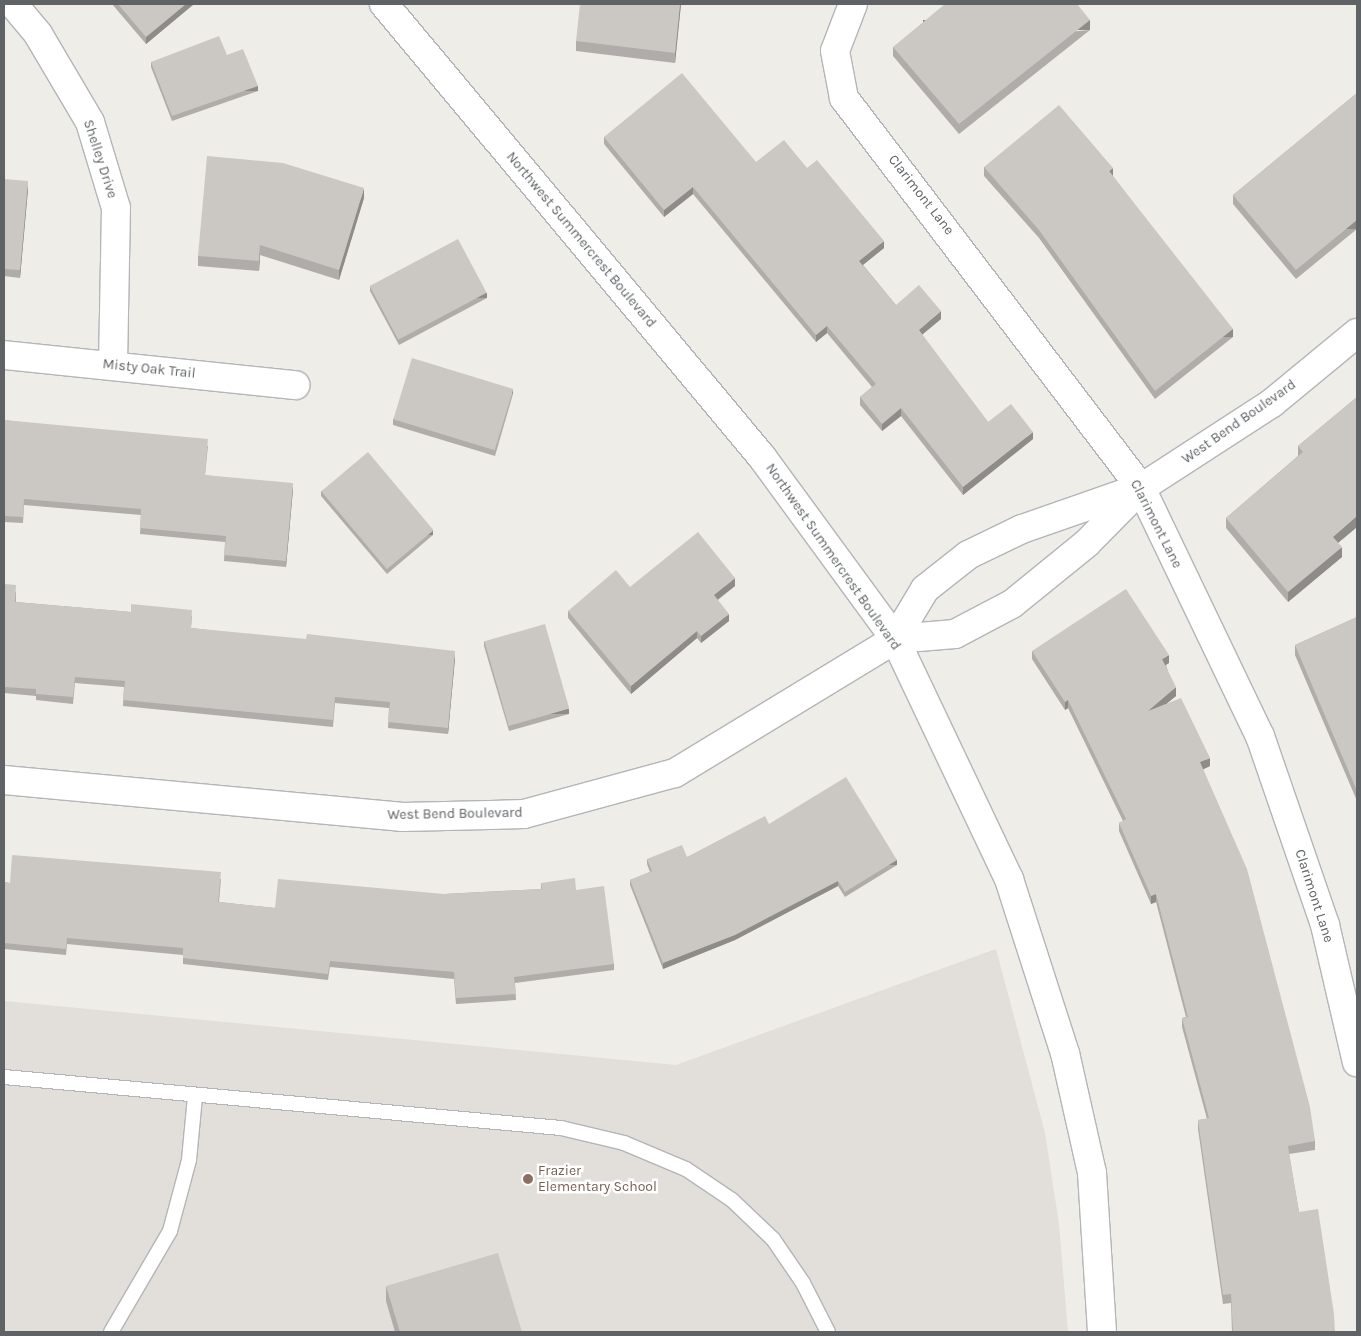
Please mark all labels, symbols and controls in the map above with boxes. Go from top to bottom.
street label: Shelley Drive [79,118,121,200]
street label: Northwest Summercrest Boulevard [503,149,659,331]
street label: Clarimont Lane [884,152,958,238]
street label: Misty Oak Trail [102,356,196,382]
street label: West Bend Boulevard [1179,376,1299,468]
street label: Northwest Summercrest Boulevard [762,460,904,654]
street label: Clarimont Lane [1126,477,1186,571]
street label: West Bend Boulevard [387,804,523,824]
street label: Clarimont Lane [1291,847,1337,945]
place label: Frazier Elementary School [538,1163,657,1196]
marker: Frazier Elementary School [522,1173,534,1185]

